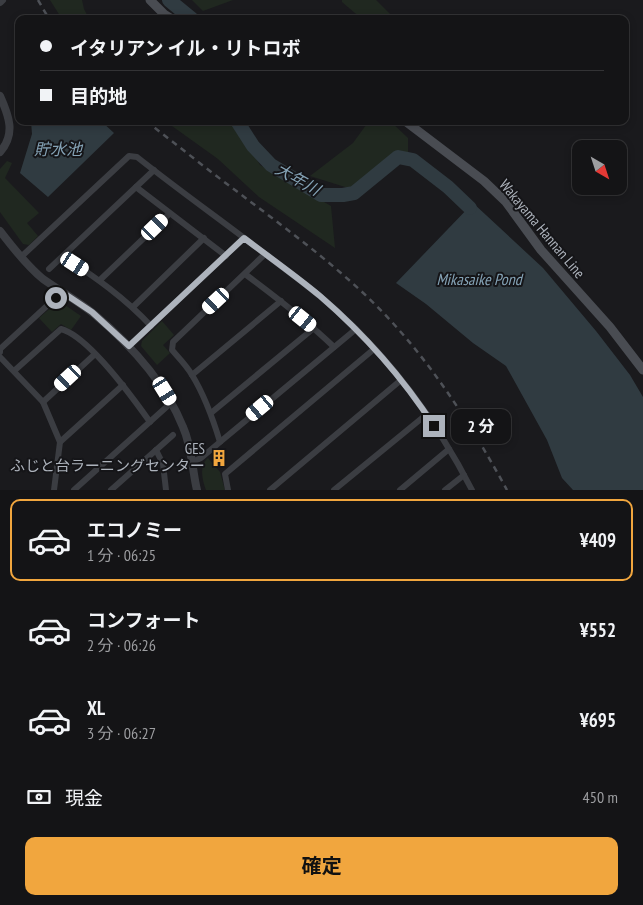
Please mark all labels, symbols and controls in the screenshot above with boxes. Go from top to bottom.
text: イタリアン イル・リトロボ [70,36,300,60]
text: 目的地 [70,84,127,108]
water label: 貯水池 [34,139,84,159]
north arrow [572,140,628,195]
map controls [572,140,627,195]
water label: 大年川 [272,159,326,200]
street label: Wakayama Hannan Line [496,175,589,282]
car [138,211,171,243]
car [58,250,91,278]
water label: Mikasaike Pond [436,269,524,289]
car [199,285,232,317]
route start [45,287,67,309]
car [286,304,319,334]
car [51,362,84,394]
car [150,374,179,408]
car [243,393,276,423]
callout: 2 分 [452,408,512,444]
route end [423,415,445,437]
text: 2 分 [468,416,494,436]
place label: GES ふじと台ラーニングセンター [10,439,205,475]
building icon: GES ふじと台ラーニングセンター [209,448,229,468]
icon: car [27,518,72,563]
text: エコノミー [87,518,182,542]
text: ¥409 [580,528,616,552]
text: 1 分 · 06:25 [87,545,156,565]
icon: car [27,608,72,653]
text: コンフォート [87,608,200,632]
text: ¥552 [580,618,616,642]
text: 2 分 · 06:26 [87,635,156,655]
text: XL [87,696,105,720]
icon: car [27,698,72,743]
text: ¥695 [580,708,616,732]
text: 3 分 · 06:27 [87,723,156,743]
icon: cash [25,783,53,811]
text: 現金 [65,786,103,810]
text: 450 m [583,787,618,807]
button: 確定 [25,837,618,895]

